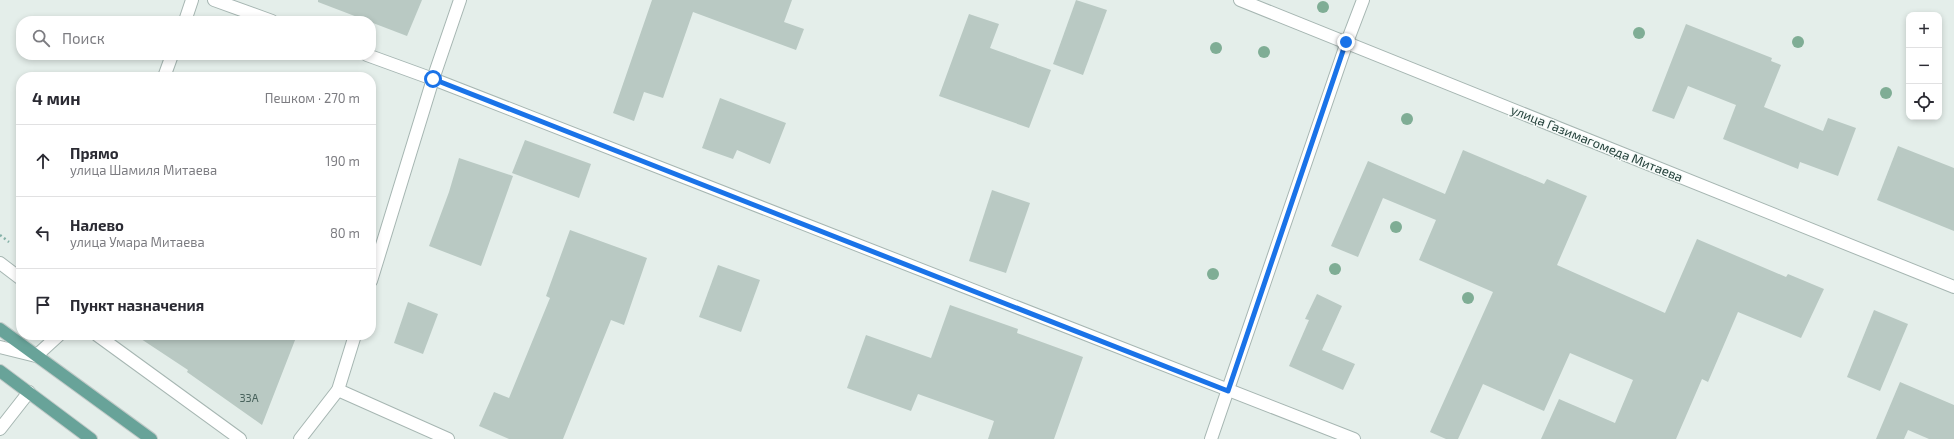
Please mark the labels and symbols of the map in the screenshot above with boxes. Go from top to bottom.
route end [1337,33,1355,51]
route start [424,70,442,88]
street label: улица Газимагомеда Митаева [1509,101,1685,185]
house number: 33А [239,391,259,404]

